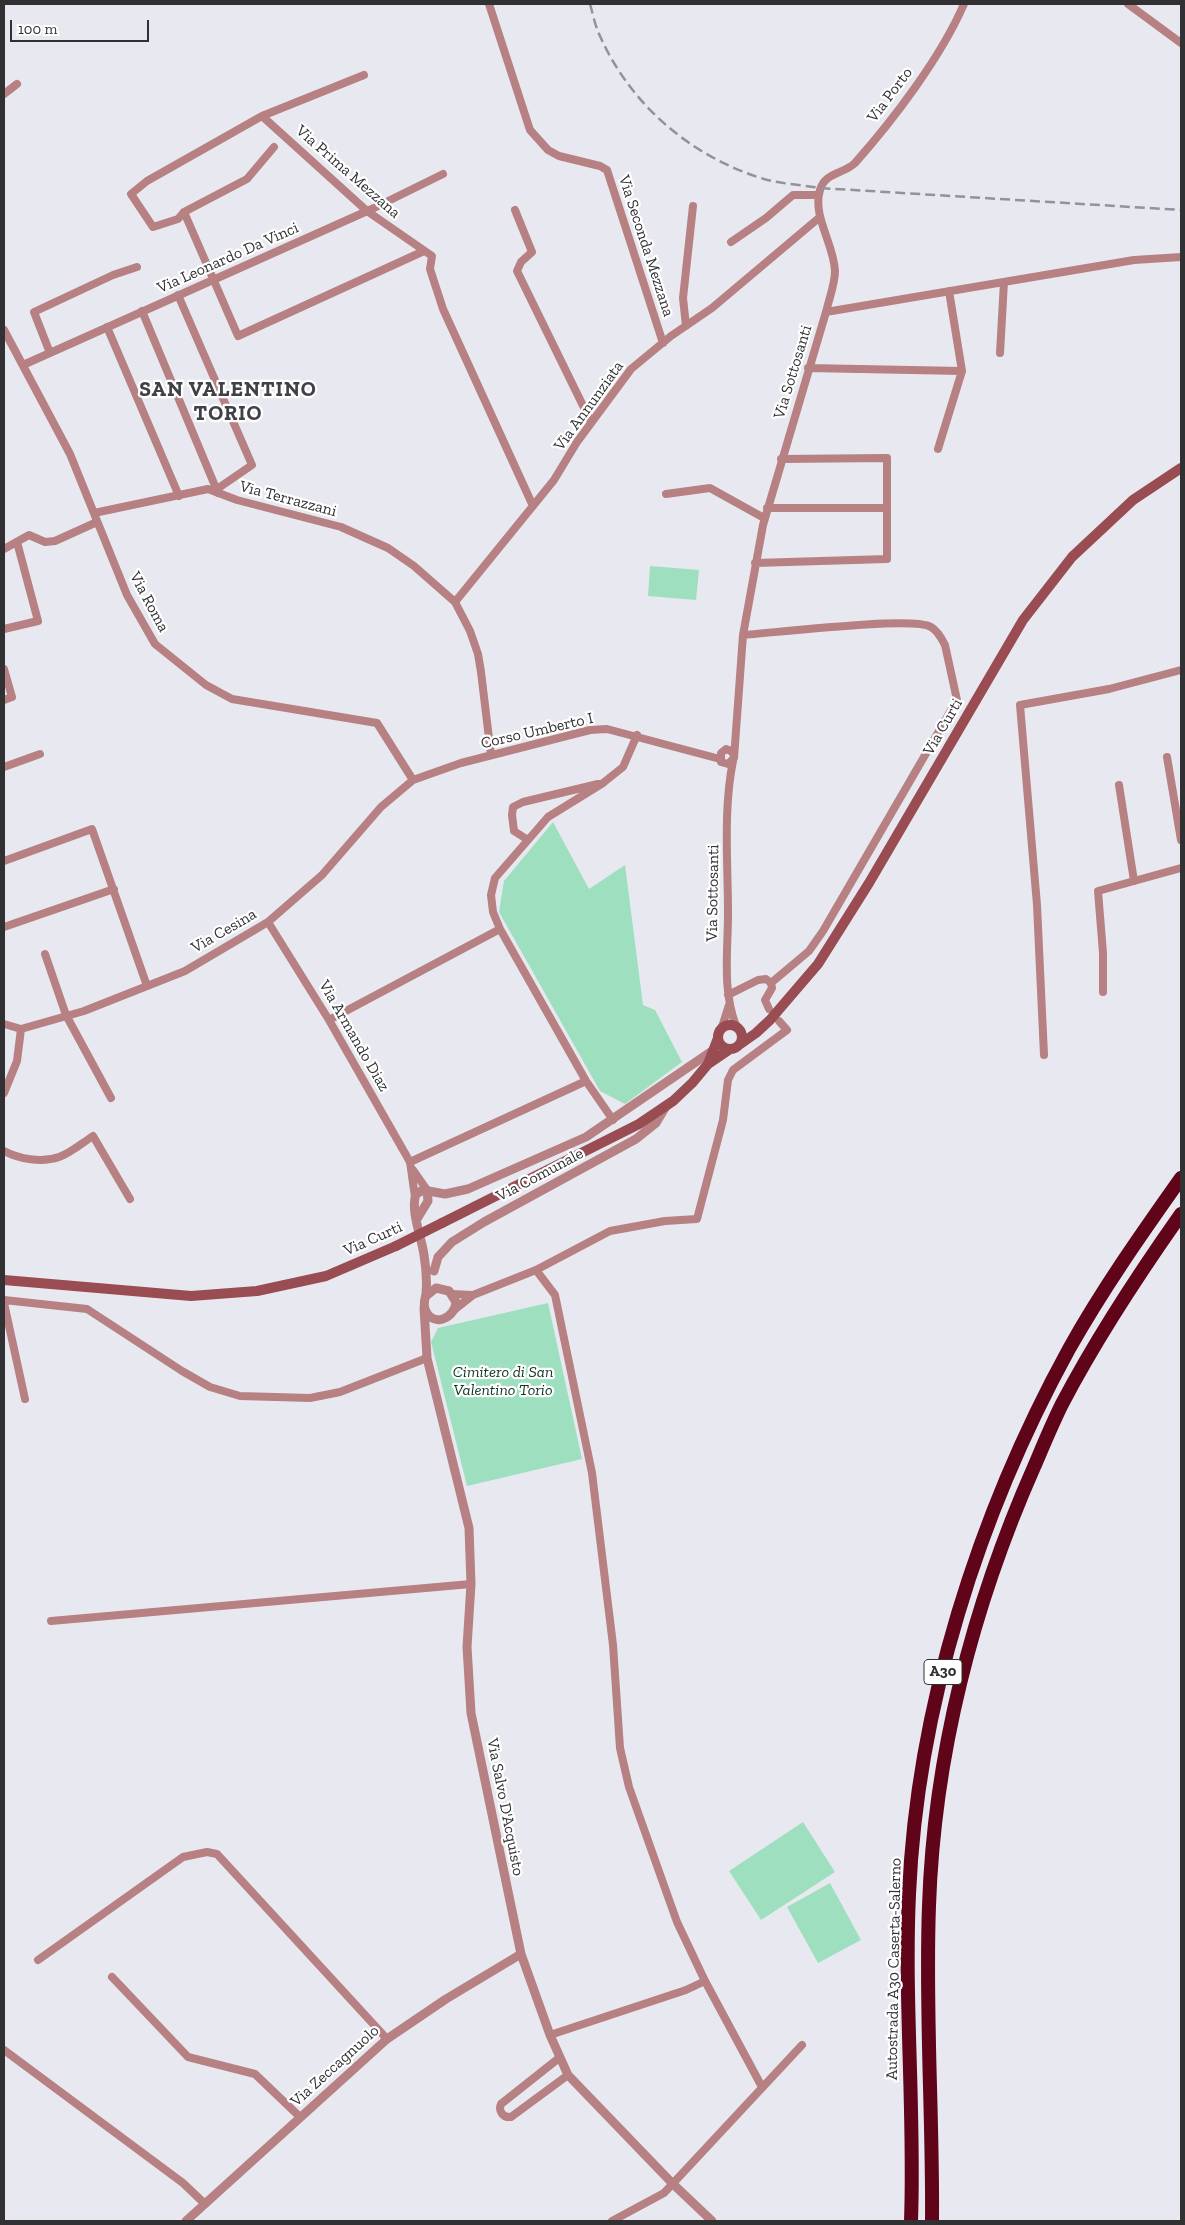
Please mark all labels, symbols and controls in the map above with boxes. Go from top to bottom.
scale bar [12,10,151,42]
text: 100 m [18,20,57,38]
street label: Via Porto [863,64,917,126]
street label: Via Prima Mezzana [292,121,404,223]
street label: Via Seconda Mezzana [614,173,678,319]
street label: Via Leonardo Da Vinci [154,218,302,298]
street label: Via Sottosanti [770,323,816,421]
street label: Via Annunziata [550,357,628,455]
district label: SAN VALENTINO TORIO [138,377,318,427]
street label: Via Terrazzani [237,477,339,521]
street label: Via Roma [125,569,173,635]
street label: Via Curti [919,695,967,759]
street label: Corso Umberto I [479,709,595,753]
street label: Via Sottosanti [703,844,723,942]
street label: Via Cesina [188,905,260,957]
street label: Via Armando Diaz [314,977,394,1095]
street label: Via Comunale [493,1144,587,1206]
street label: Via Curti [341,1218,405,1260]
park label: Cimitero di San Valentino Torio [453,1362,553,1400]
road number: A30 [924,1660,962,1684]
street label: Via Salvo D'Acquisto [482,1737,528,1877]
street label: Autostrada A30 Caserta-Salerno [882,1858,906,2080]
street label: Via Zeccagnuolo [287,2021,383,2111]

